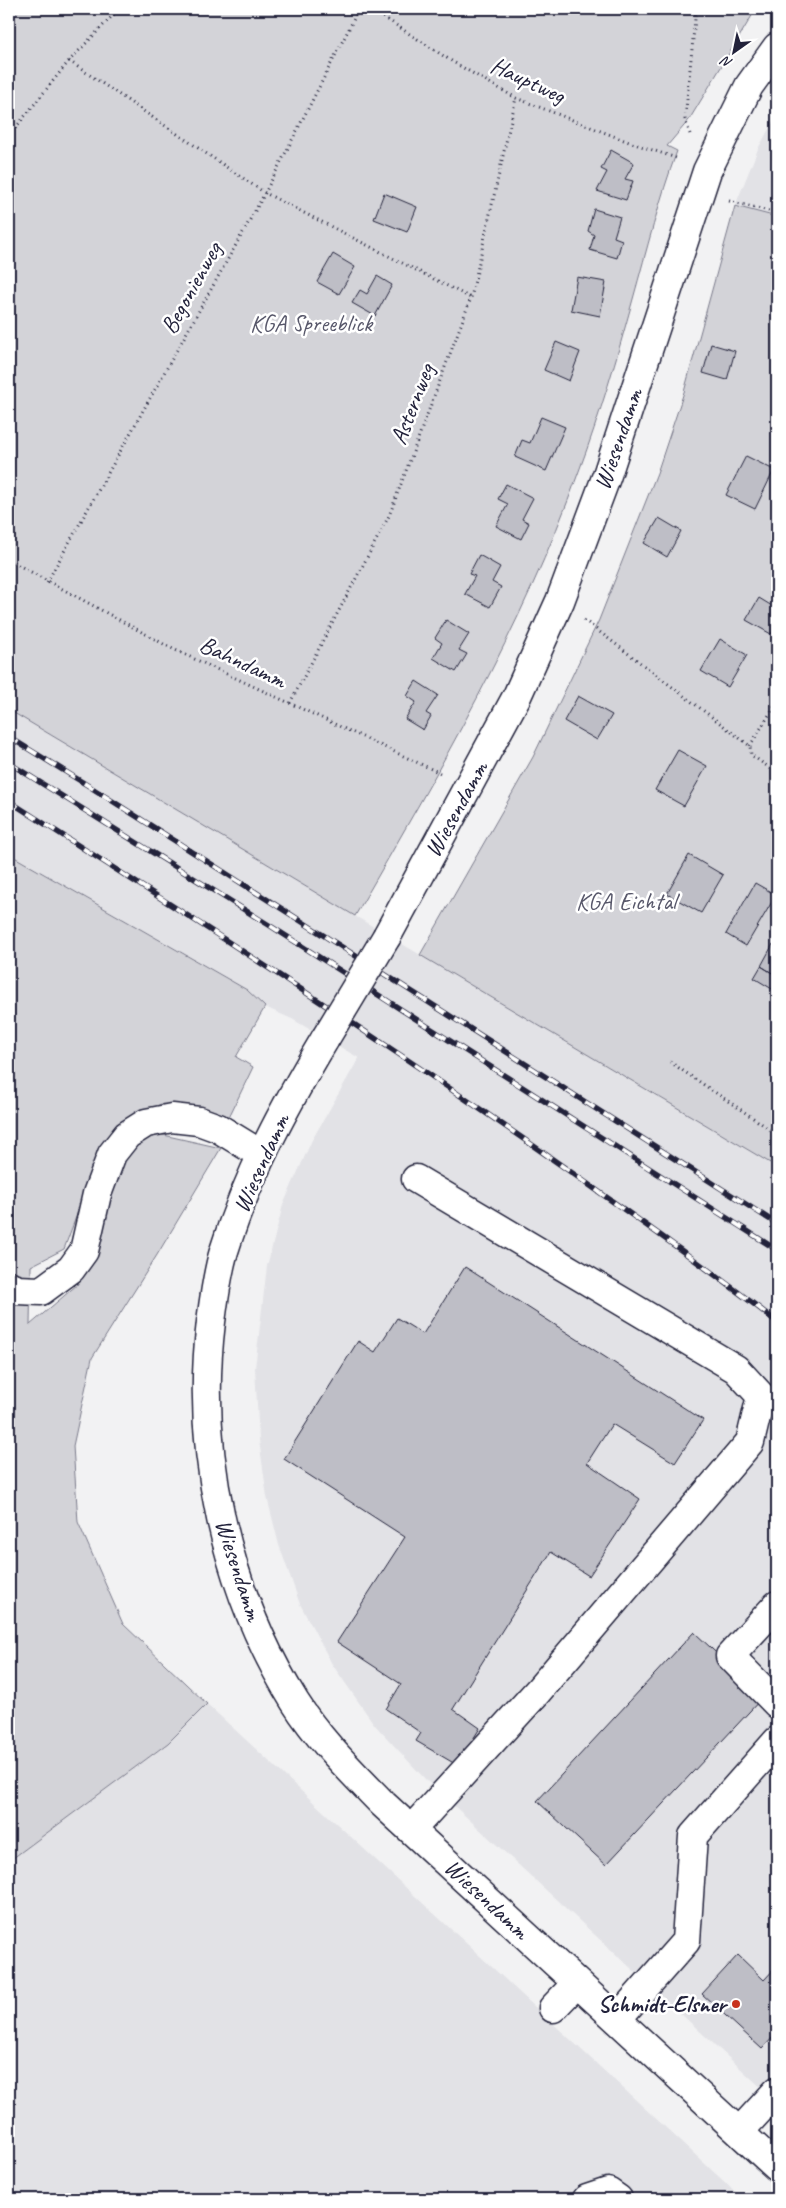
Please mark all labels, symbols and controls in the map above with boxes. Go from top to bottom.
north arrow [708,28,758,78]
street label: Hauptweg [486,50,571,111]
text: N [717,52,735,72]
street label: Begonienweg [154,235,230,339]
park label: KGA Spreeblick [250,308,374,338]
street label: Asternweg [383,358,442,449]
street label: Wiesendamm [587,383,650,494]
street label: Bahndamm [195,629,292,696]
street label: Wiesendamm [417,755,495,862]
park label: KGA Eichtal [576,886,680,916]
street label: Wiesendamm [226,1108,297,1217]
street label: Wiesendamm [208,1515,270,1626]
street label: Wiesendamm [438,1852,537,1947]
place label: Schmidt-Elsner [598,1989,728,2019]
marker: Schmidt-Elsner [730,1998,742,2010]

